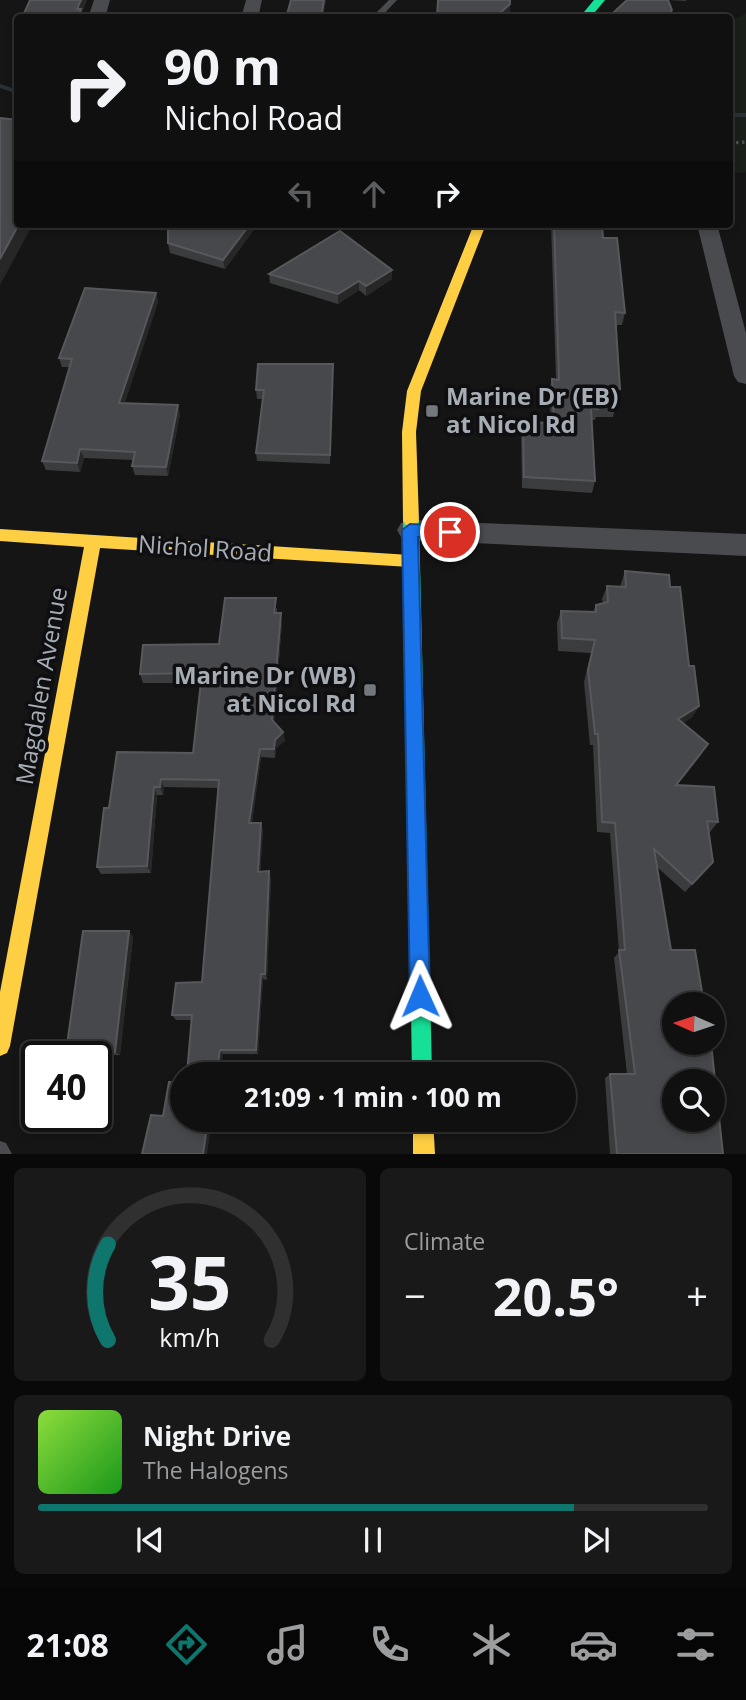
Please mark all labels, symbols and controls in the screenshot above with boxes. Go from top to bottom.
text: 90 m [164,33,281,99]
icon: right [49,42,140,133]
text: Nichol Road [164,96,343,139]
icon: left [282,175,320,213]
icon: ahead [355,175,393,213]
icon: right [428,175,466,213]
place label: Marine Dr (EB) at Nicol Rd [446,379,618,440]
marker: Marine Dr (EB) at Nicol Rd [424,403,440,419]
pin [420,502,480,562]
icon: arrive [431,513,469,551]
street label: Nichol Road [137,526,273,569]
street label: Magdalen Avenue [7,584,74,787]
place label: Marine Dr (WB) at Nicol Rd [174,658,356,719]
marker: Marine Dr (WB) at Nicol Rd [362,682,378,698]
position arrow [383,959,457,1033]
north arrow [662,992,724,1055]
map controls [662,992,725,1132]
speed limit sign: 40 [21,1041,112,1132]
button: search [662,1069,725,1132]
text: 21:09 · 1 min · 100 m [244,1079,502,1115]
text: Climate [404,1225,485,1257]
text: 35 [148,1233,232,1332]
text: 20.5° [493,1260,619,1331]
text: − [404,1269,426,1321]
text: + [686,1269,708,1321]
text: km/h [160,1320,220,1354]
text: Night Drive [143,1418,291,1454]
text: The Halogens [143,1454,289,1486]
icon: previous [131,1521,169,1559]
icon: pause [354,1521,392,1559]
icon: next [577,1521,615,1559]
icon: directions [162,1620,211,1669]
icon: music [263,1620,312,1669]
icon: phone [365,1620,414,1669]
icon: climate [467,1620,516,1669]
icon: car [569,1620,618,1669]
icon: filters [671,1620,720,1669]
text: 21:08 [26,1623,109,1666]

